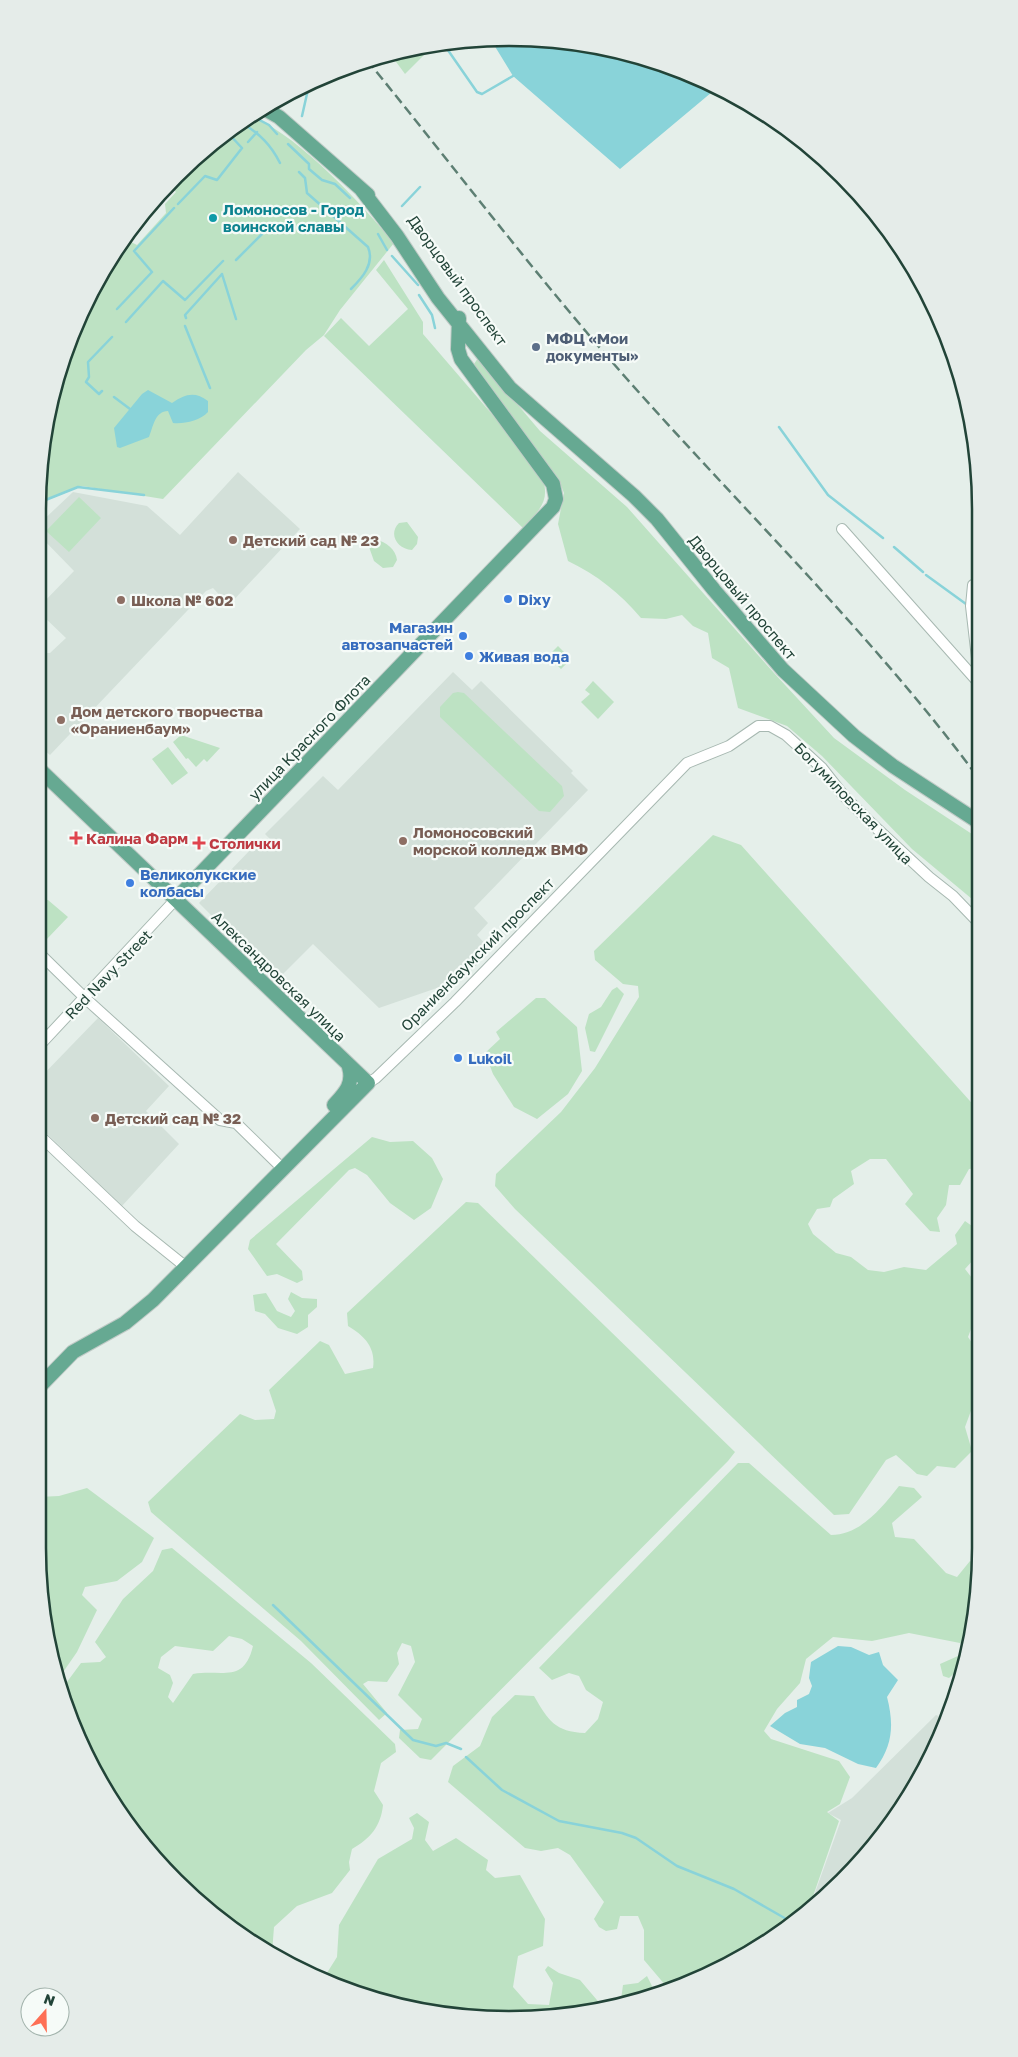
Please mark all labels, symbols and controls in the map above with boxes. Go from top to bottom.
place label: Ломоносов - Город воинской славы [223,200,365,235]
street label: Дворцовый проспект [404,211,512,349]
marker: Ломоносов - Город воинской славы [207,212,219,224]
place label: МФЦ «Мои документы» [546,329,638,364]
marker: МФЦ «Мои документы» [530,341,542,353]
place label: Детский сад № 23 [243,531,379,549]
street label: Дворцовый проспект [686,531,801,664]
marker: Детский сад № 23 [227,534,239,546]
place label: Dixy [518,590,551,608]
place label: Школа № 602 [131,591,233,609]
marker: Dixy [502,593,514,605]
marker: Школа № 602 [115,594,127,606]
place label: Магазин автозапчастей [341,618,453,653]
marker: Магазин автозапчастей [457,630,469,642]
place label: Живая вода [479,647,569,665]
marker: Живая вода [463,650,475,662]
street label: улица Красного Флота [244,671,374,803]
place label: Дом детского творчества «Ораниенбаум» [71,702,263,737]
marker: Дом детского творчества «Ораниенбаум» [55,714,67,726]
street label: Богумиловская улица [791,738,917,868]
place label: Ломоносовский морской колледж ВМФ [413,823,588,858]
place label: Калина Фарм [86,829,188,847]
marker: Калина Фарм [70,832,82,844]
place label: Столички [209,834,281,852]
marker: Ломоносовский морской колледж ВМФ [397,835,409,847]
marker: Столички [193,837,205,849]
place label: Великолукские колбасы [140,865,256,900]
street label: Ораниенбаумский проспект [397,873,558,1034]
marker: Великолукские колбасы [124,877,136,889]
street label: Александровская улица [208,907,350,1045]
street label: Red Navy Street [61,926,155,1022]
place label: Lukoil [468,1049,512,1067]
marker: Lukoil [452,1052,464,1064]
place label: Детский сад № 32 [105,1109,241,1127]
marker: Детский сад № 32 [89,1112,101,1124]
north arrow [20,1987,70,2037]
text: N [42,1990,58,2009]

